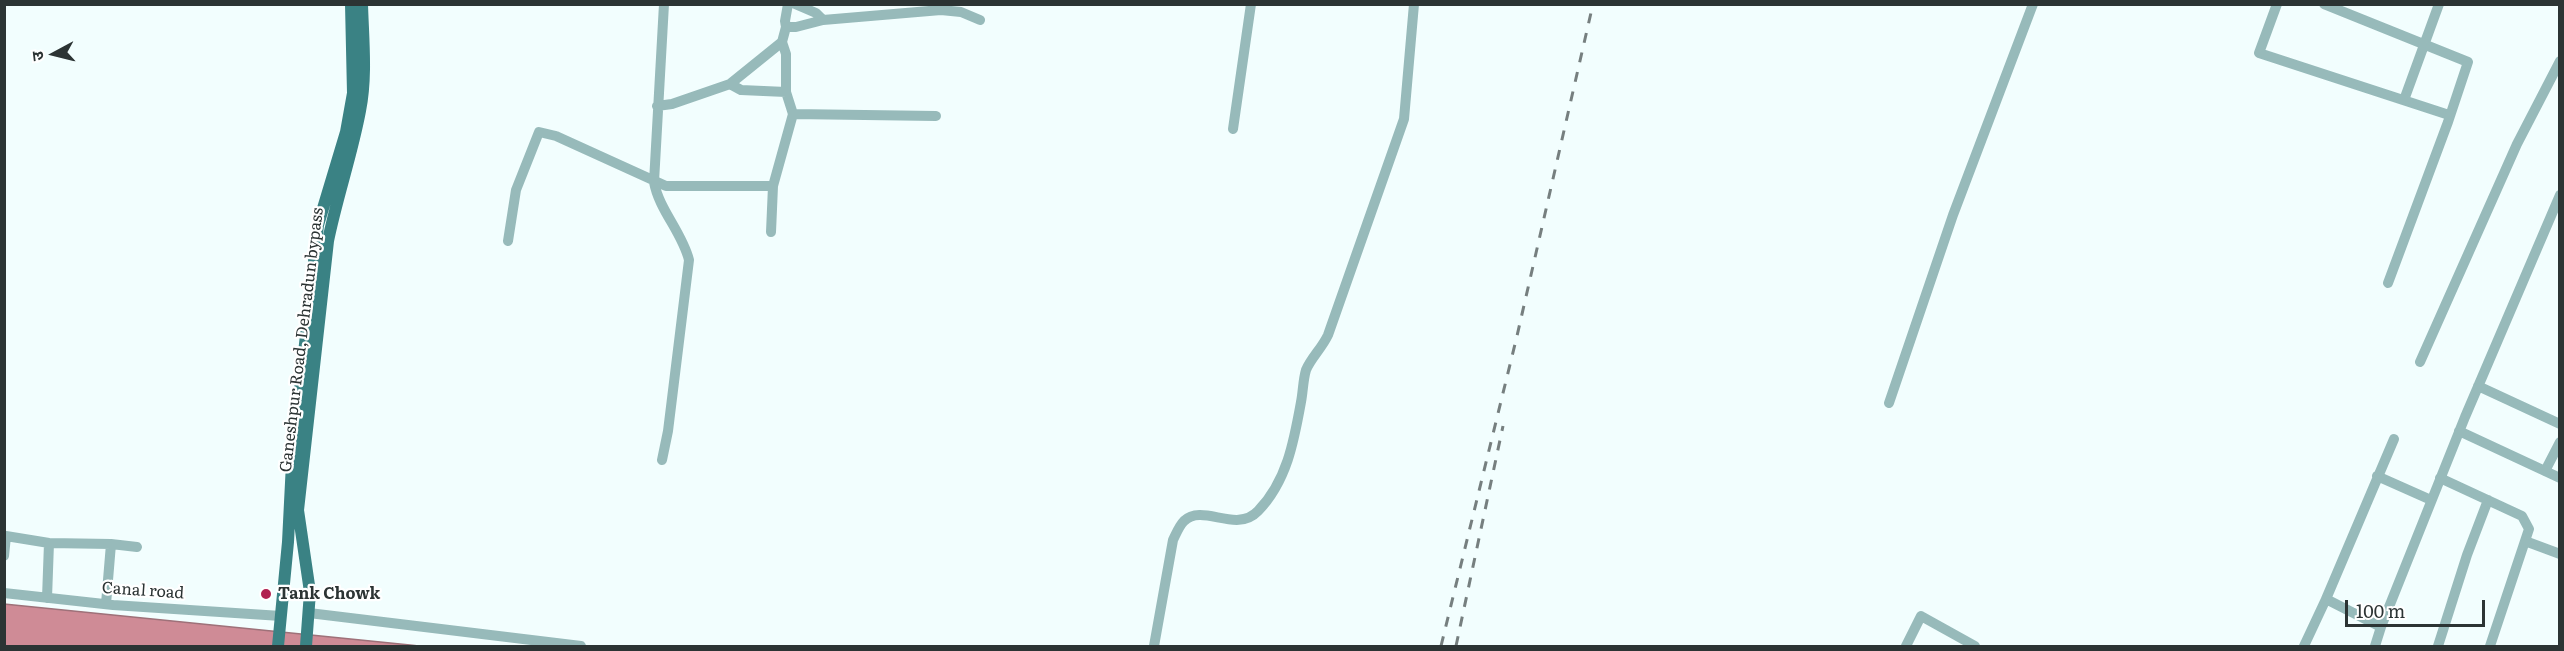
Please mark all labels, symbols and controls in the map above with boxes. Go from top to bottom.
north arrow [24,24,84,84]
text: उ [24,50,49,62]
street label: Ganeshpur Road, Dehradun bypass [276,207,328,473]
street label: Canal road [101,579,185,603]
place label: Tank Chowk [278,584,380,604]
marker: Tank Chowk [259,587,273,601]
scale bar [2348,588,2488,626]
text: 100 m [2356,597,2405,624]

